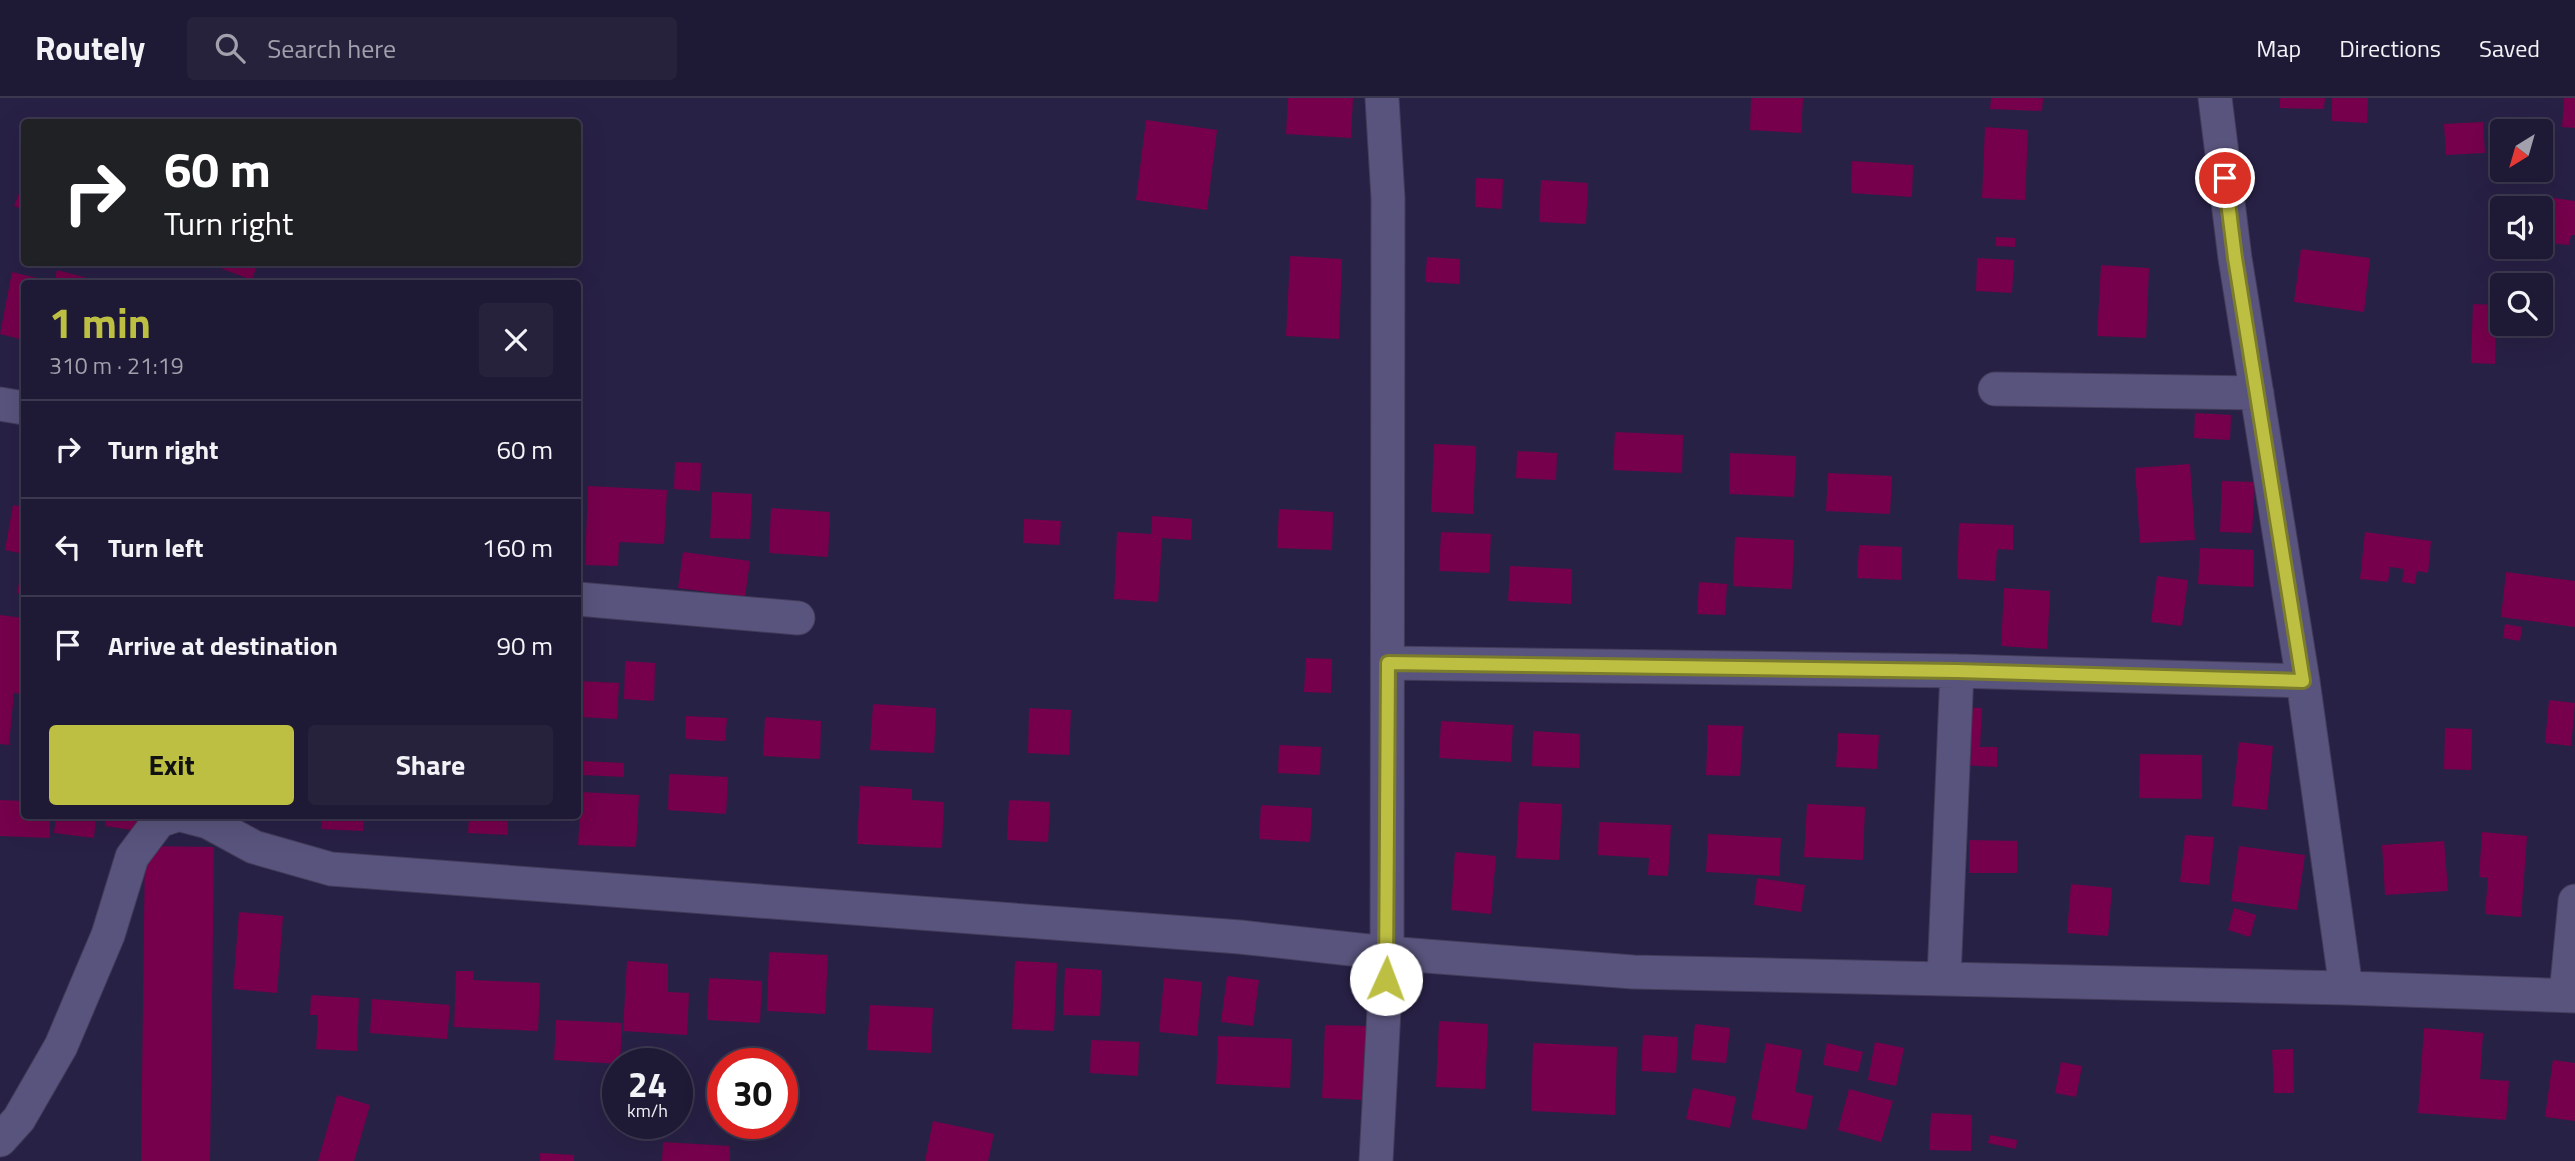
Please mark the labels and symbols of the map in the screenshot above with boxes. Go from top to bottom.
north arrow [2490,119,2553,182]
pin [2195,148,2255,208]
position arrow [1349,942,1423,1016]
speed limit sign: 30 [707,1048,798,1139]

